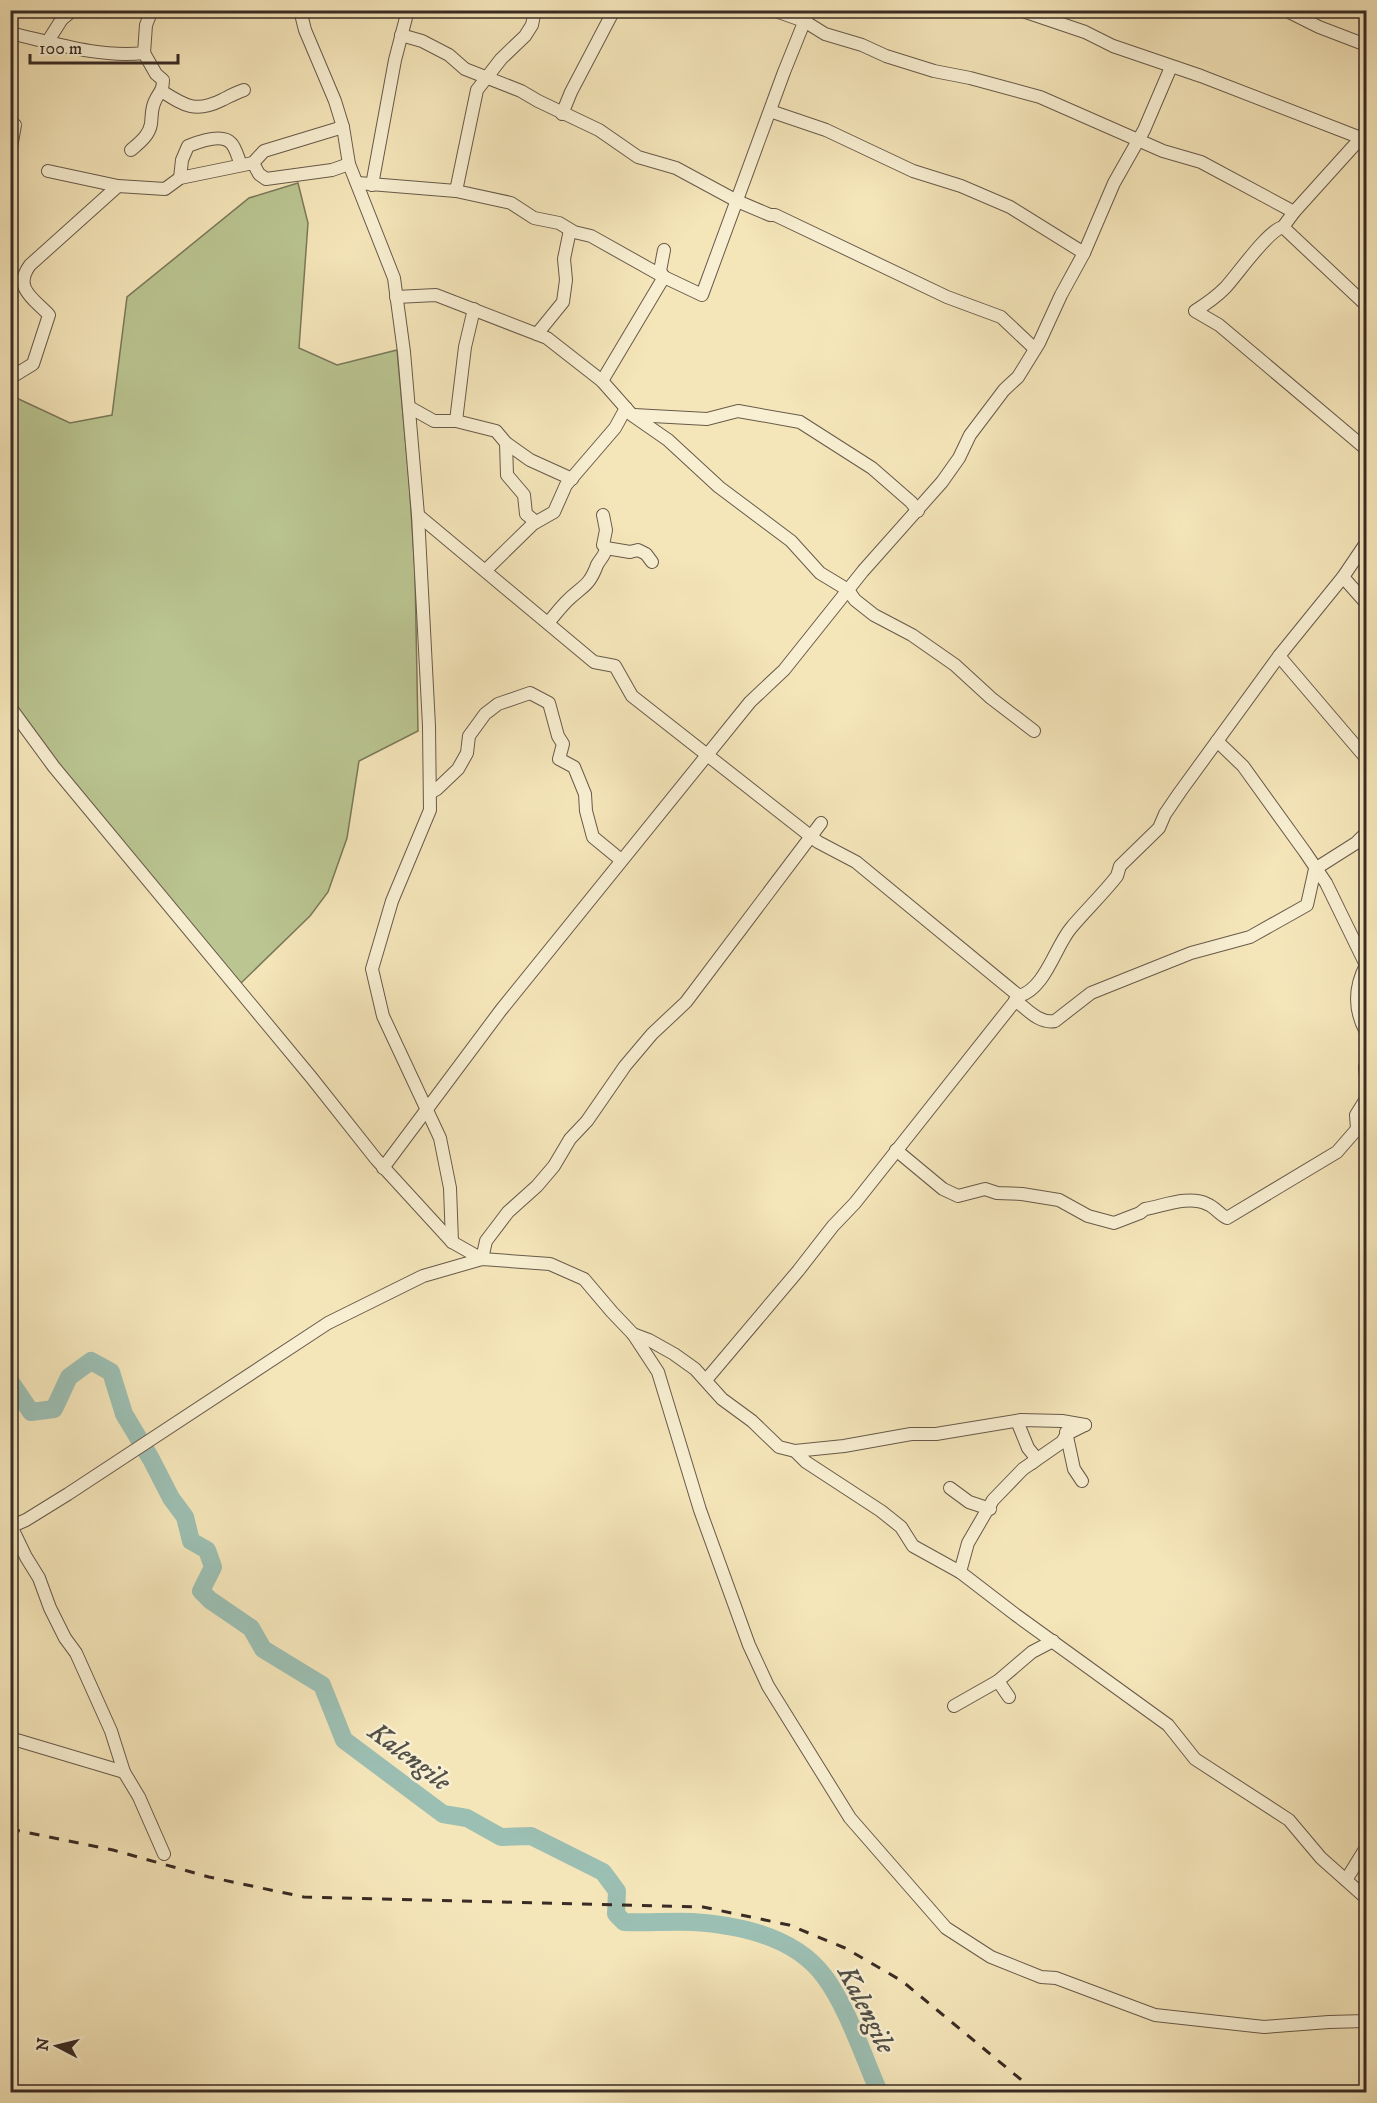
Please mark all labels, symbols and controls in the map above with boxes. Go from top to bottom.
scale bar [30,27,178,65]
text: 100 m [39,38,82,60]
water label: Kalengile [361,1714,458,1799]
water label: Kalengile [829,1959,903,2060]
north arrow [27,2016,87,2076]
text: N [32,2037,54,2052]

